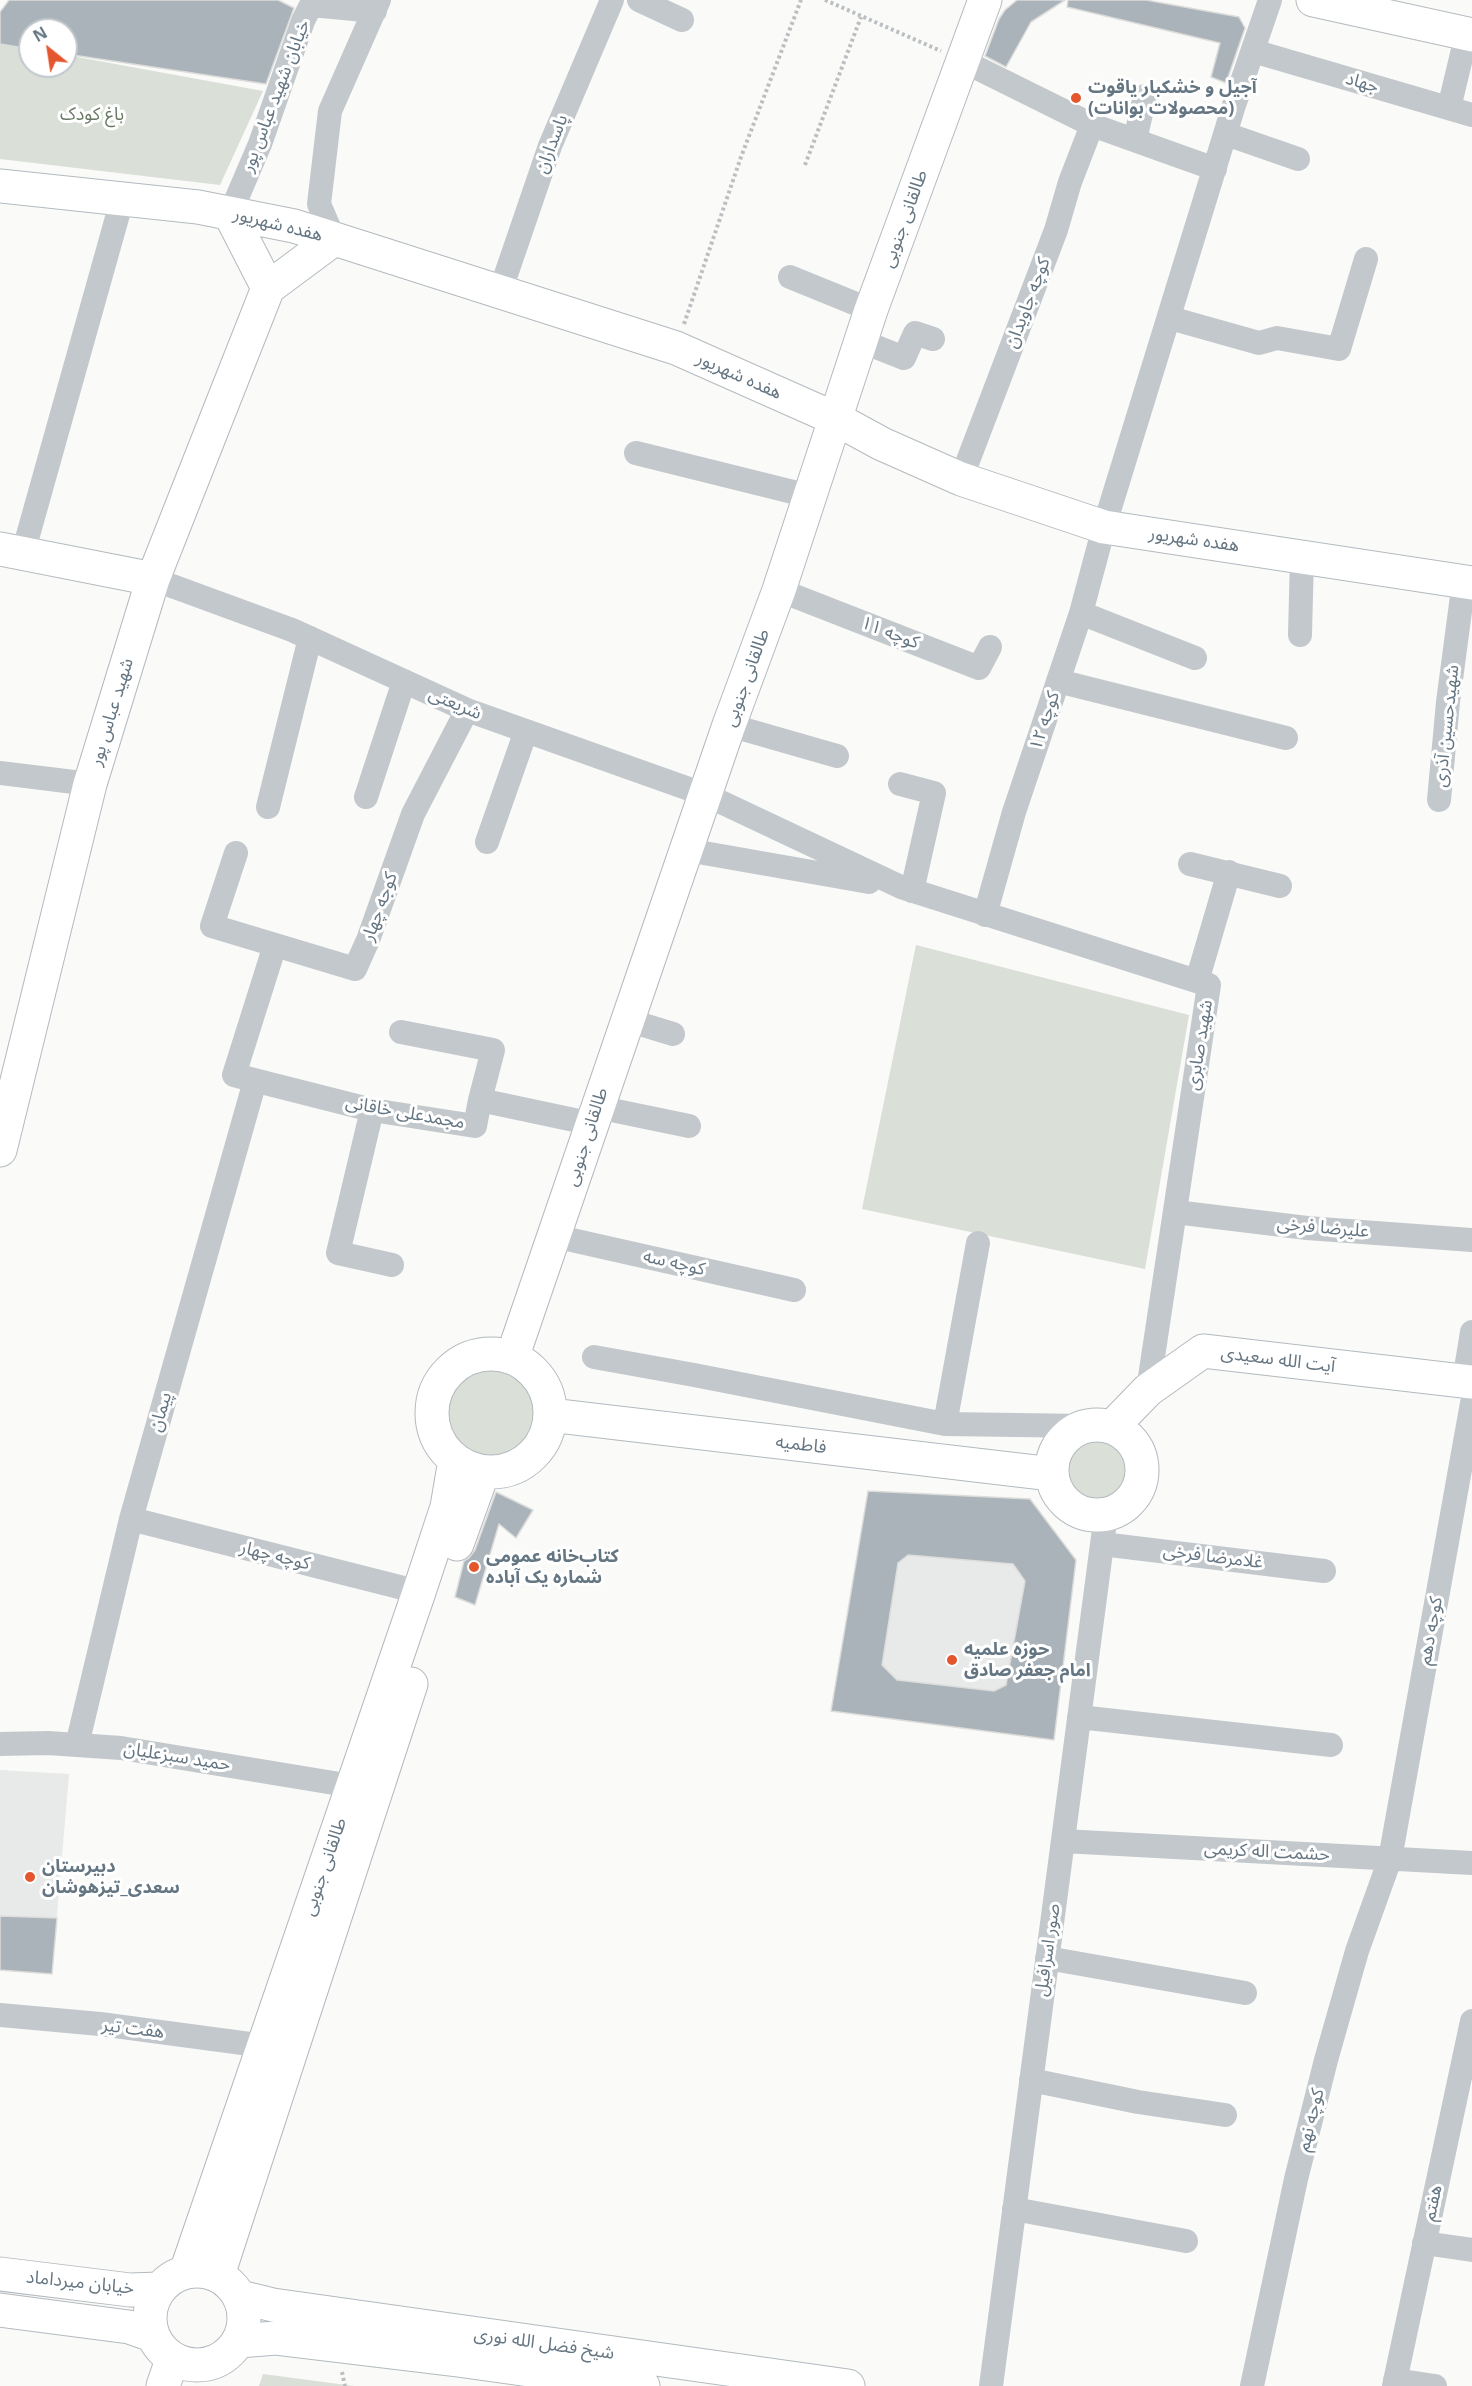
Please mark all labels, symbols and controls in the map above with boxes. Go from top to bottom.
street label: خیابان شهید عباس پور [237,17,315,175]
north arrow [18,18,78,78]
text: N [29,21,51,47]
street label: جهاد [1343,68,1381,98]
place label: آجیل و خشکبار یاقوت (محصولات بوانات) [1088,77,1257,119]
marker: آجیل و خشکبار یاقوت (محصولات بوانات) [1069,91,1083,105]
park label: باغ کودک [60,104,124,126]
street label: پاسداران [531,111,573,177]
street label: طالقانی جنوبی [877,167,933,271]
street label: هفده شهریور [231,204,325,246]
street label: کوچه جاویدان [1001,255,1055,351]
street label: هفده شهریور [693,348,785,404]
street label: هفده شهریور [1147,523,1241,557]
street label: کوچه ۱۱ [858,612,922,654]
street label: طالقانی جنوبی [719,626,775,730]
street label: شهید عباس پور [85,655,139,769]
street label: شهیدحسین آذری [1430,664,1464,788]
street label: شریعتی [425,683,485,725]
street label: کوچه ۱۲ [1025,689,1065,753]
street label: کوجه چهار [358,870,402,944]
street label: شهید صابری [1182,998,1218,1092]
street label: طالقانی جنوبی [561,1085,613,1189]
street label: مجمدعلی خاقانی [344,1092,466,1134]
street label: علیرضا فرخی [1276,1213,1370,1243]
street label: کوچه سه [641,1245,707,1281]
street label: آیت الله سعیدی [1220,1342,1336,1378]
street label: پیمان [145,1390,177,1434]
street label: فاطمیه [774,1431,828,1459]
street label: کوچه چهار [238,1537,312,1575]
street label: غلامرضا فرخی [1162,1540,1264,1574]
place label: کتاب‌خانه عمومی شماره یک آباده [486,1546,619,1588]
marker: کتاب‌خانه عمومی شماره یک آباده [467,1560,481,1574]
street label: کوچه دهم [1414,1595,1448,1667]
place label: حوزه علمیه امام جعفر صادق [964,1639,1091,1682]
marker: حوزه علمیه امام جعفر صادق [945,1653,959,1667]
street label: حمید سبزعلیان [122,1738,232,1776]
street label: طالقانی جنوبی [298,1815,352,1919]
street label: حشمت اله کریمی [1203,1838,1331,1866]
place label: دبیرستان سعدی_تیزهوشان [42,1856,180,1898]
marker: دبیرستان سعدی_تیزهوشان [23,1870,37,1884]
street label: صور اسرافیل [1031,1902,1065,1998]
street label: هفت تیر [101,2014,165,2044]
street label: کوچه نهم [1293,2086,1329,2154]
street label: هفتم [1419,2183,1447,2223]
street label: خیابان میرداماد [25,2267,135,2299]
street label: شیخ فضل الله نوری [472,2323,616,2365]

